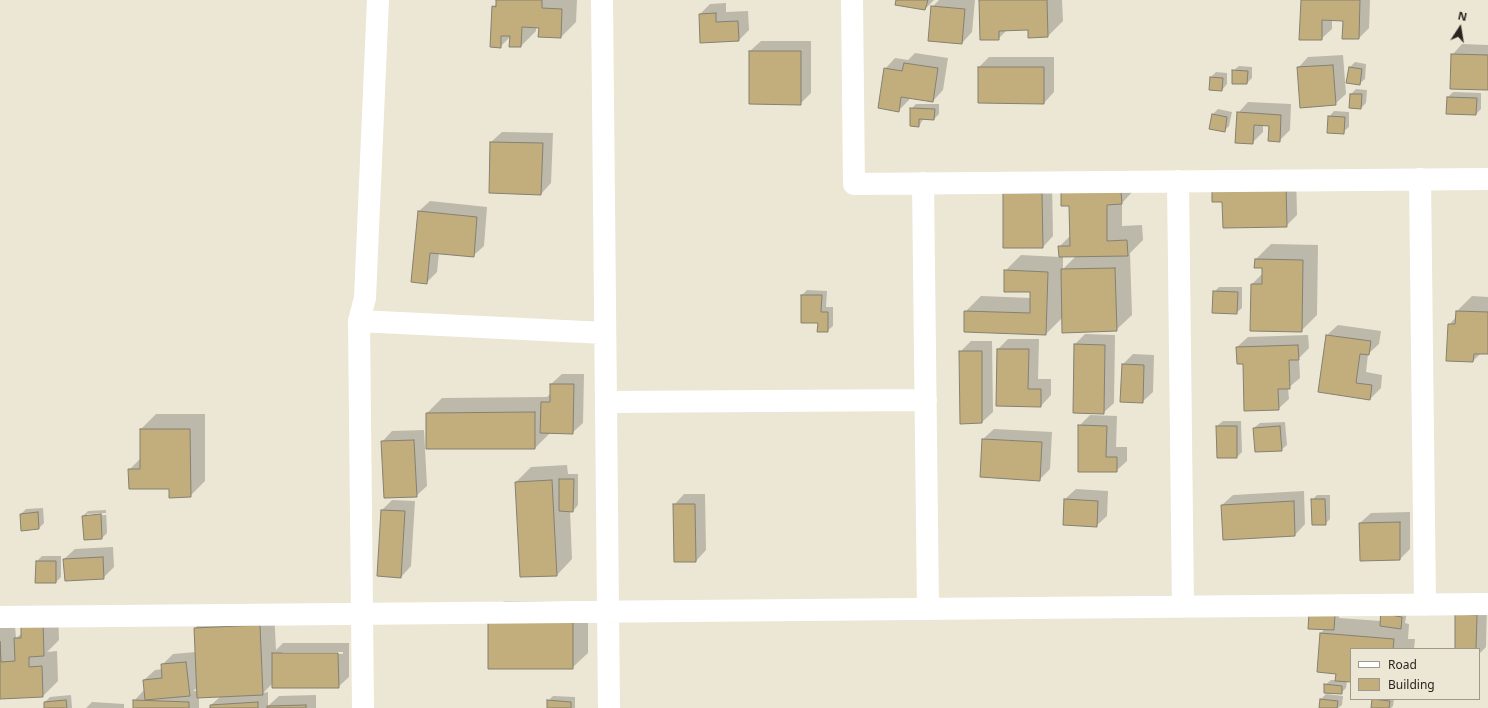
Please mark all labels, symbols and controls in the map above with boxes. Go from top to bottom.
north arrow [1440,8,1480,48]
text: N [1457,8,1469,24]
legend [1350,648,1480,700]
text: Road [1388,656,1417,673]
text: Building [1388,676,1435,693]

